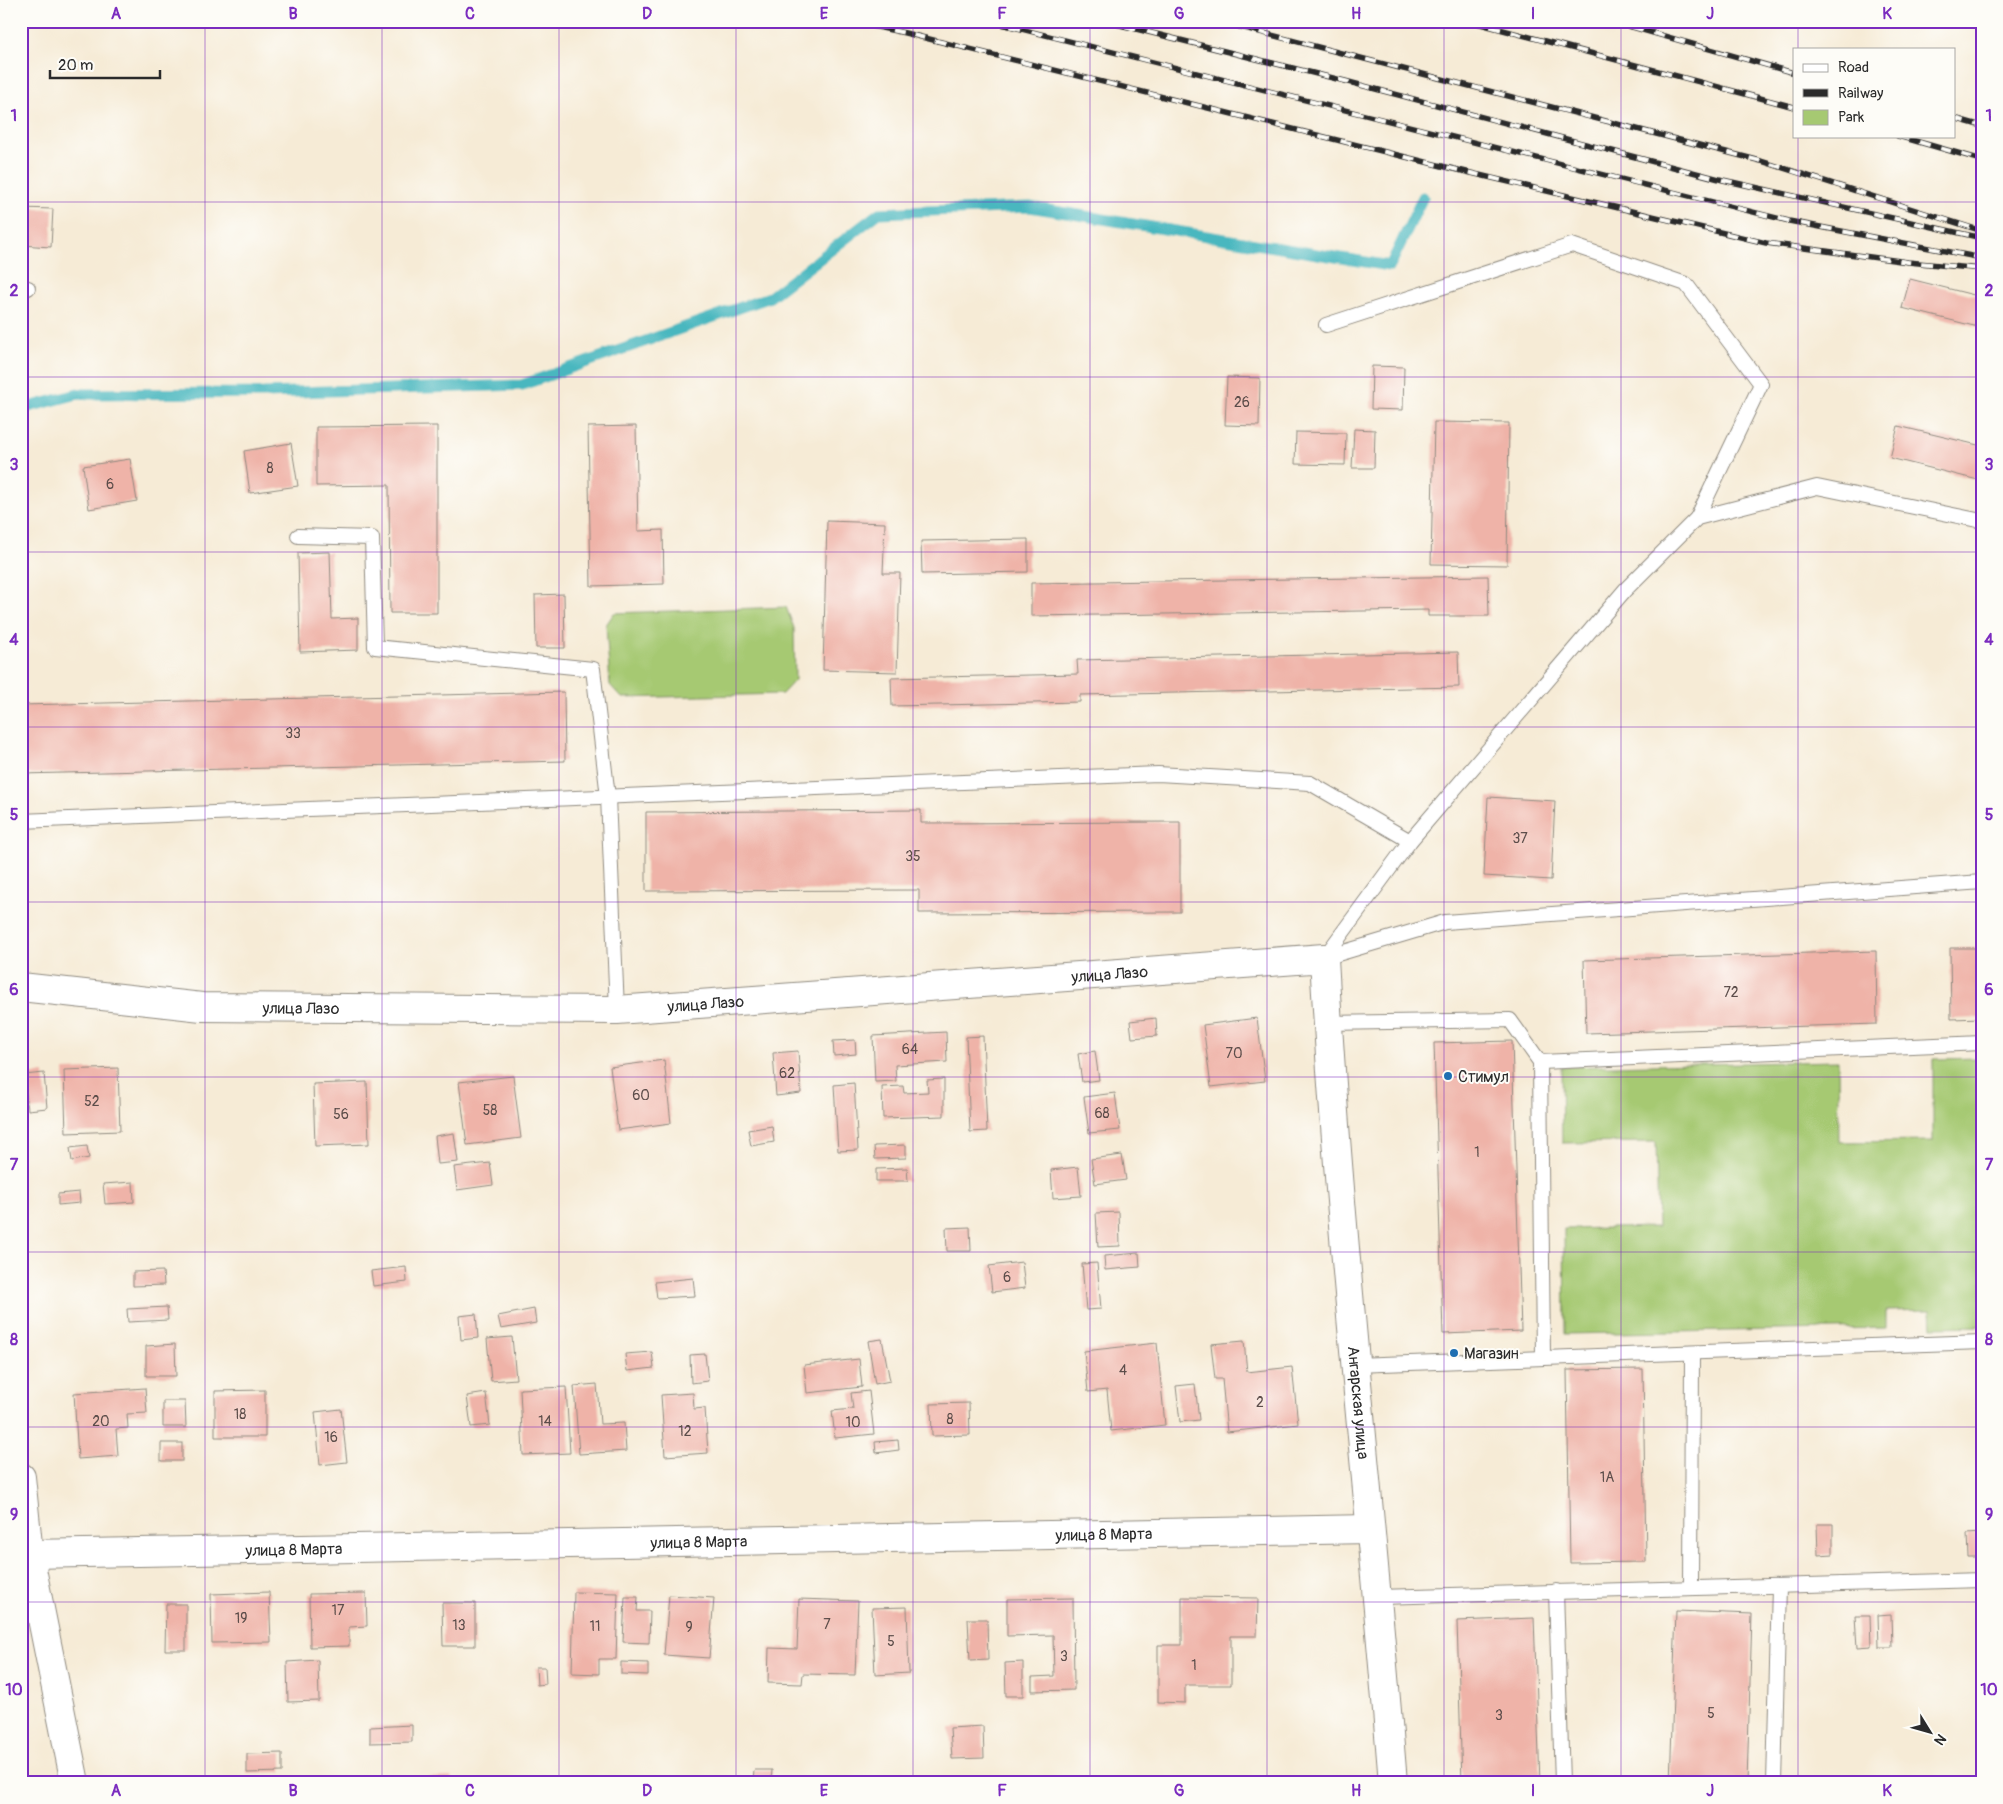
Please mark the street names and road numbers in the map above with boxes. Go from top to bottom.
street label: улица Лазо [1070,962,1149,988]
street label: улица Лазо [666,992,745,1017]
street label: улица Лазо [261,998,340,1019]
street label: Ангарская улица [1343,1345,1373,1460]
street label: улица 8 Марта [1054,1524,1152,1546]
street label: улица 8 Марта [649,1532,748,1553]
street label: улица 8 Марта [244,1539,343,1561]

